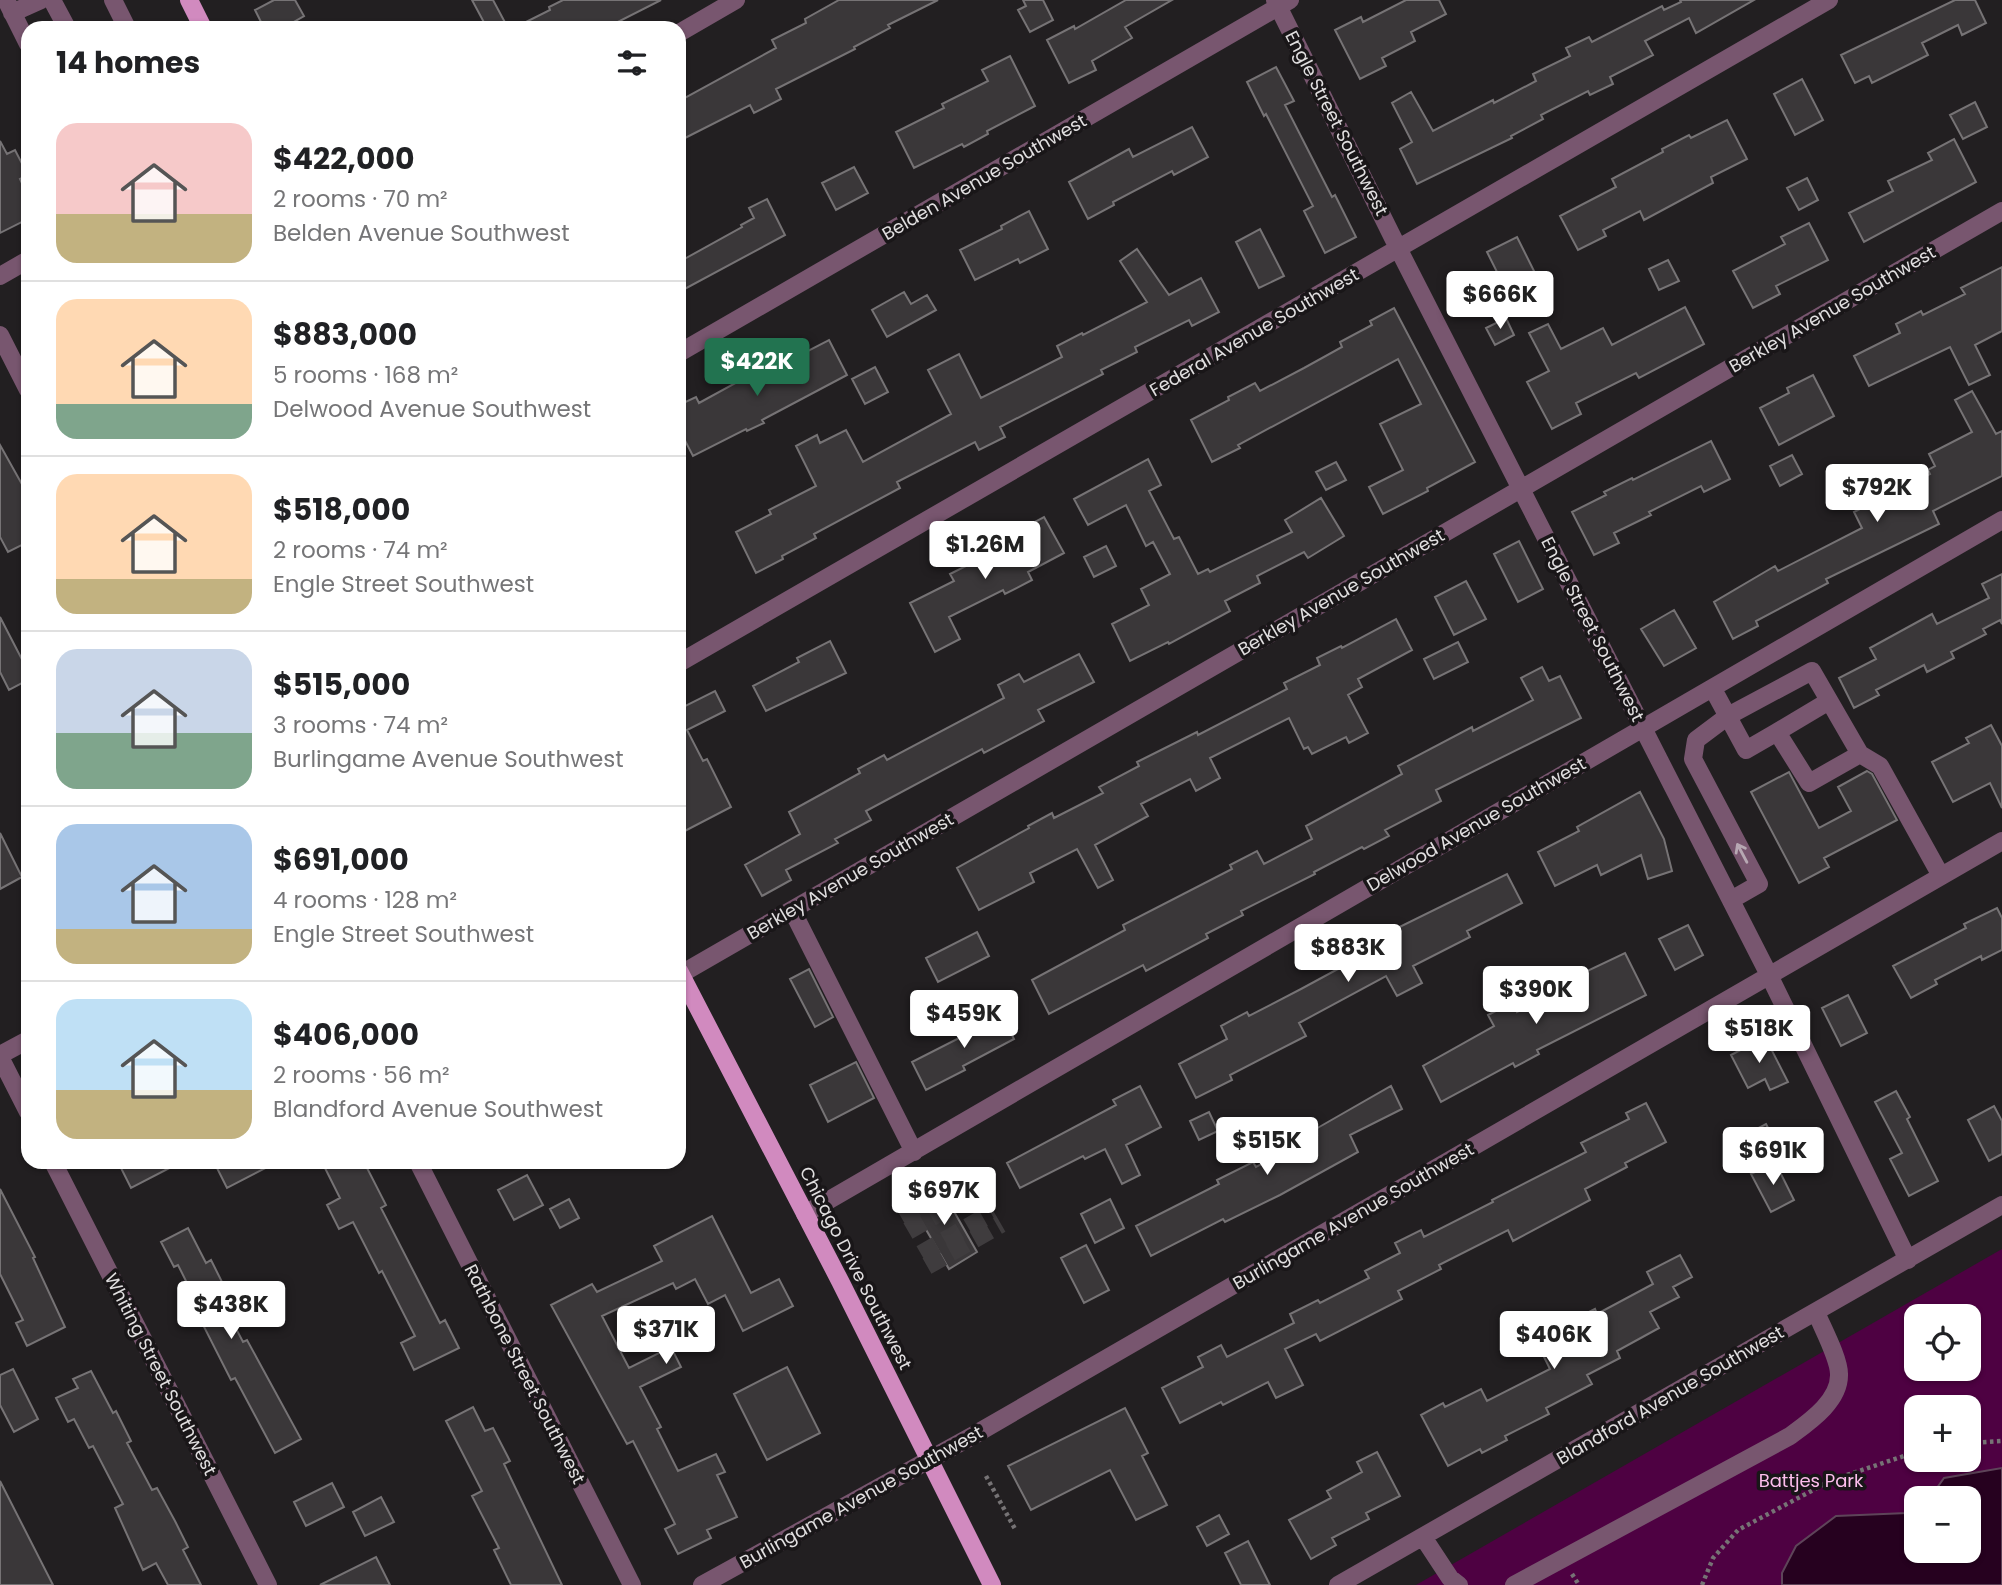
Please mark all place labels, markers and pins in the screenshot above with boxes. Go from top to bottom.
pin: $666K [1451,272,1549,331]
pin: $422K [708,338,806,398]
pin: $792K [1828,464,1926,524]
pin: $1.26M [928,522,1042,581]
pin: $883K [1299,925,1397,984]
pin: $390K [1487,967,1585,1026]
pin: $459K [915,990,1013,1050]
pin: $518K [1710,1006,1808,1065]
pin: $515K [1218,1118,1316,1177]
pin: $691K [1724,1128,1822,1187]
pin: $697K [895,1168,993,1227]
pin: $438K [182,1282,280,1341]
pin: $371K [617,1306,715,1366]
pin: $406K [1505,1312,1603,1371]

